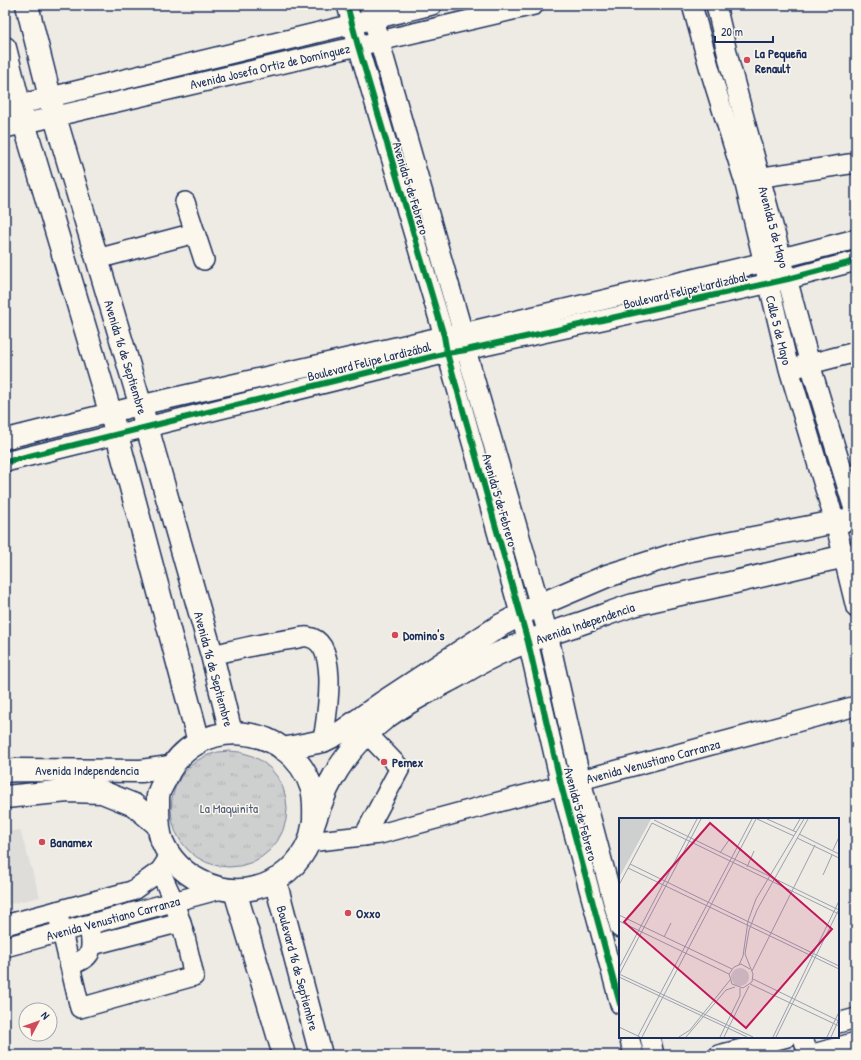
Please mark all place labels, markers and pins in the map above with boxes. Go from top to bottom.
place label: La Pequeña Renault [755,44,808,77]
marker: La Pequeña Renault [742,55,752,65]
place label: Domino's [403,626,444,644]
marker: Domino's [390,630,400,640]
place label: Pemex [392,753,423,771]
marker: Pemex [379,757,389,767]
place label: Banamex [50,833,93,851]
marker: Banamex [37,837,47,847]
place label: Oxxo [356,904,381,922]
marker: Oxxo [343,908,353,918]

